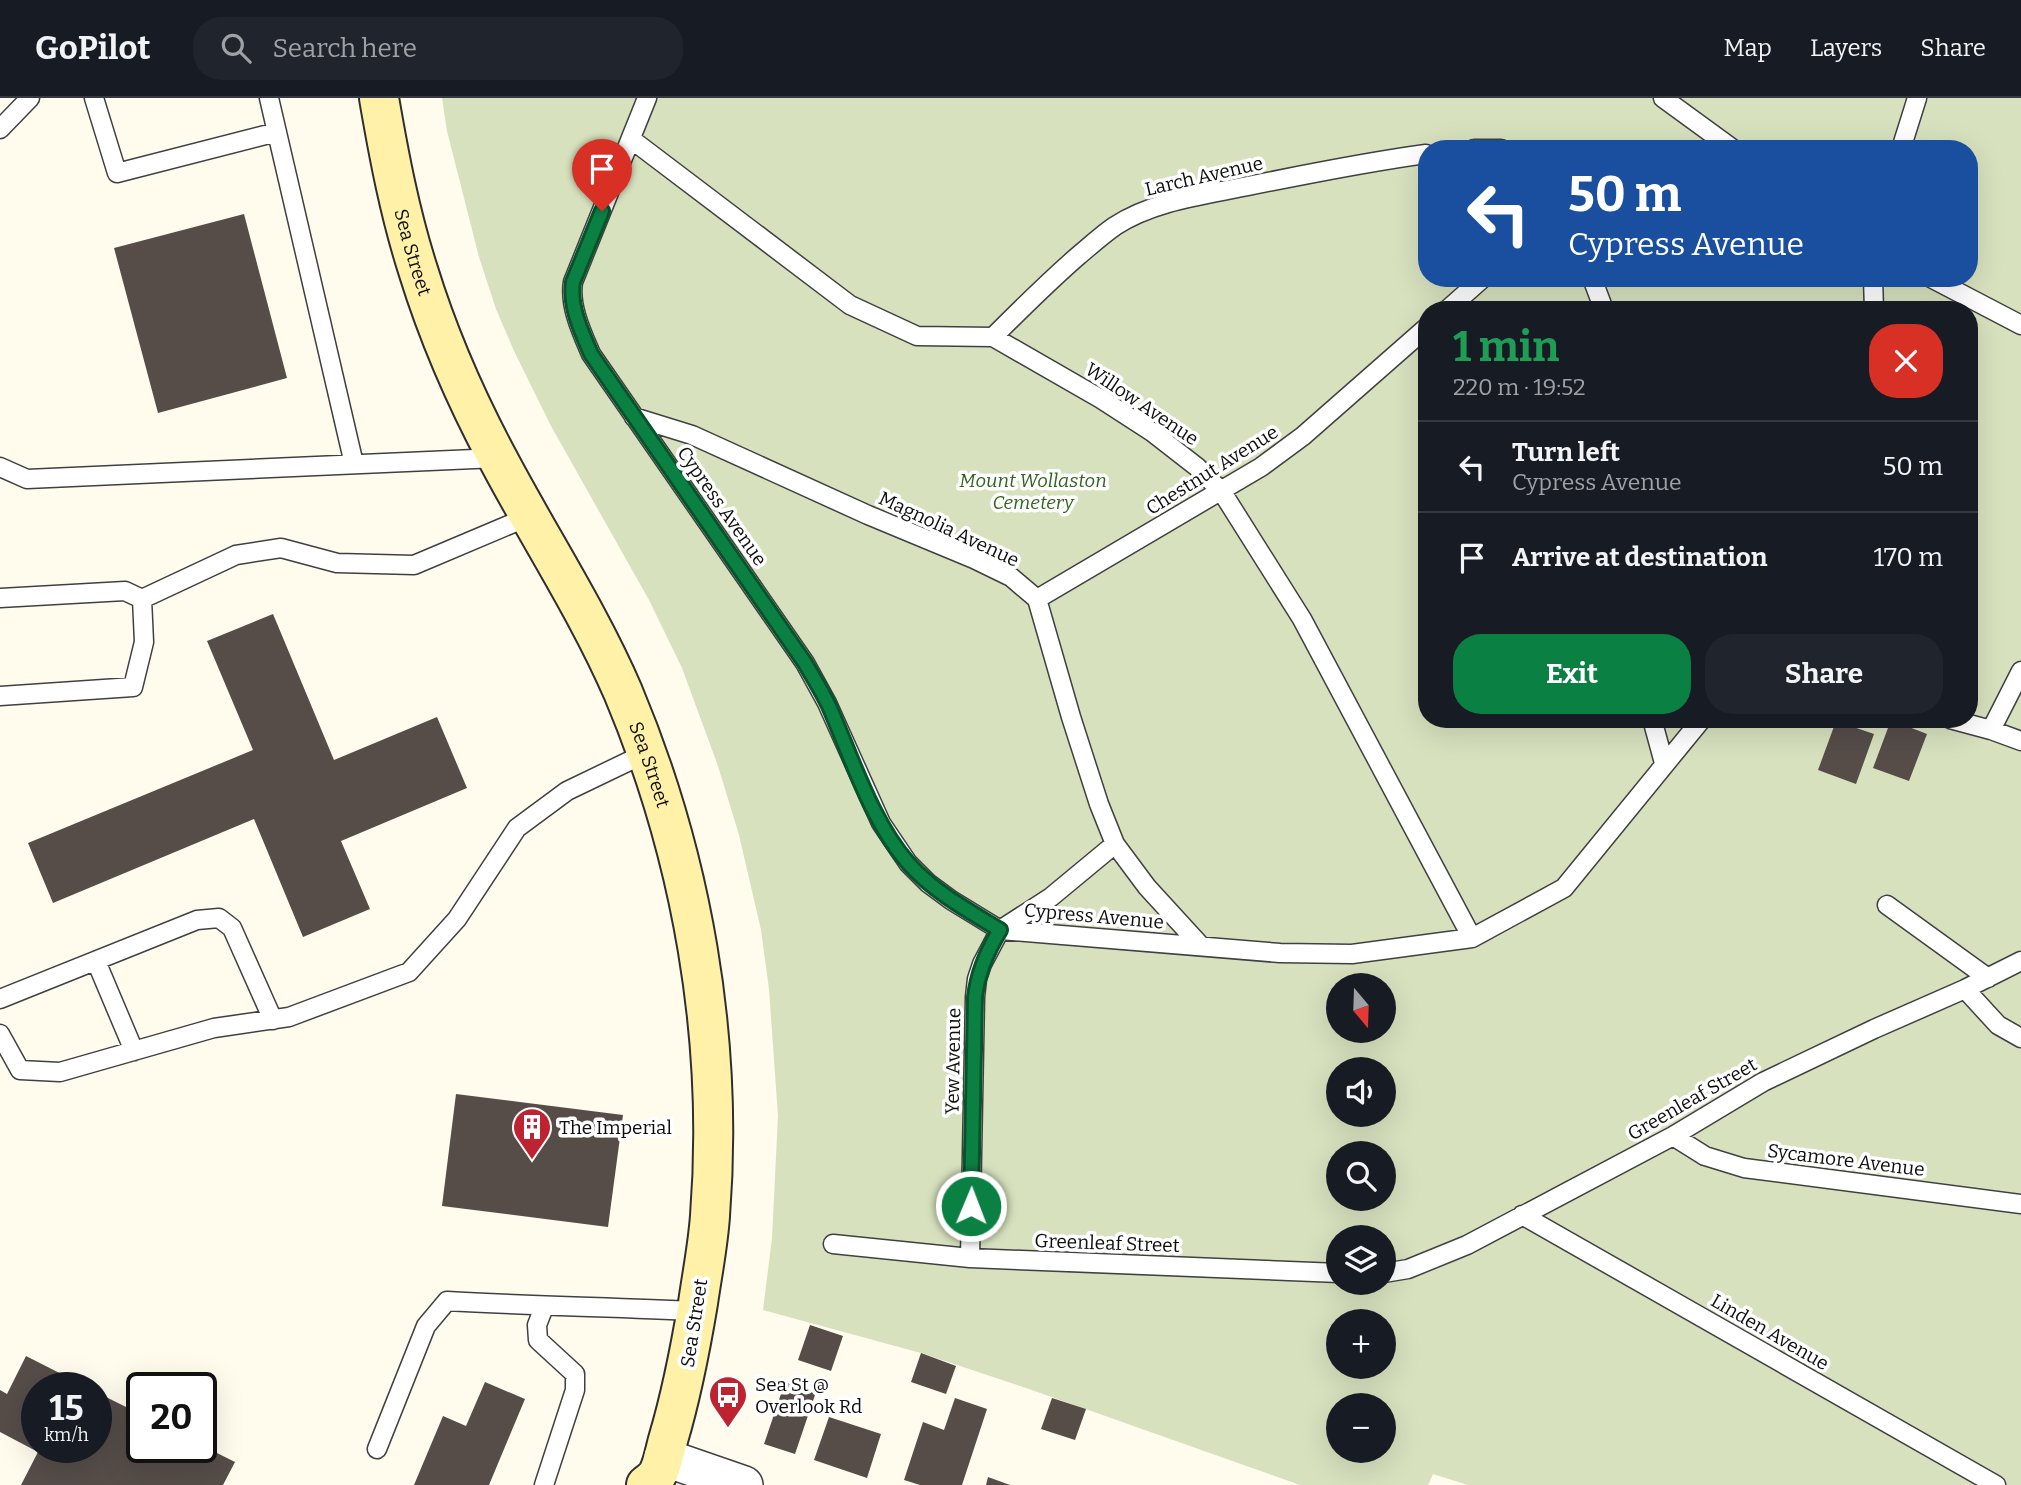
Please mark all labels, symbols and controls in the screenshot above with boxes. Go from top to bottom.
search box [193,17,683,80]
text: GoPilot [35,28,151,68]
icon: search [217,29,255,67]
text: Search here [273,33,417,64]
text: Map [1724,34,1772,62]
text: Layers [1810,34,1882,62]
text: Share [1920,34,1986,62]
pin [572,139,632,211]
icon: arrive [583,150,621,188]
street label: Larch Avenue [1143,151,1265,201]
text: 50 m [1568,165,1681,224]
icon: left [1453,168,1544,259]
street label: Sea Street [390,206,437,299]
text: Cypress Avenue [1568,225,1804,263]
text: 1 min [1453,322,1559,372]
button: close [1869,324,1943,398]
street label: Willow Avenue [1081,358,1203,450]
text: 220 m · 19:52 [1453,373,1585,401]
street label: Chestnut Avenue [1142,420,1282,520]
text: Turn left [1512,437,1620,468]
street label: Cypress Avenue [672,442,772,570]
icon: left [1453,448,1491,486]
text: 50 m [1882,451,1943,482]
text: Cypress Avenue [1512,468,1682,496]
park label: Mount Wollaston Cemetery [959,469,1107,514]
street label: Magnolia Avenue [875,486,1023,572]
icon: arrive [1453,539,1491,577]
text: Arrive at destination [1512,542,1767,573]
text: 170 m [1873,542,1943,573]
button: Exit [1453,634,1691,714]
button: Share [1705,634,1943,714]
street label: Sea Street [625,718,675,810]
street label: Cypress Avenue [1023,898,1165,934]
north arrow [1326,973,1396,1043]
map controls [1326,973,1396,1463]
street label: Yew Avenue [941,1008,965,1114]
street label: Greenleaf Street [1623,1053,1761,1145]
button: sound [1326,1057,1396,1127]
building icon: The Imperial [511,1106,553,1161]
place label: The Imperial [559,1116,672,1139]
street label: Sycamore Avenue [1766,1139,1926,1181]
button: search [1326,1141,1396,1211]
position arrow [934,1169,1008,1243]
button: layers [1326,1225,1396,1295]
street label: Greenleaf Street [1034,1229,1180,1257]
street label: Sea Street [676,1277,712,1369]
street label: Linden Avenue [1707,1289,1833,1375]
button: + [1326,1309,1396,1379]
speed limit sign: 20 [126,1372,217,1463]
place label: Sea St @ Overlook Rd [755,1373,862,1418]
bus stop icon: Sea St @ Overlook Rd [707,1374,749,1429]
text: 15 [49,1387,84,1429]
button: − [1326,1393,1396,1463]
text: km/h [44,1424,89,1446]

